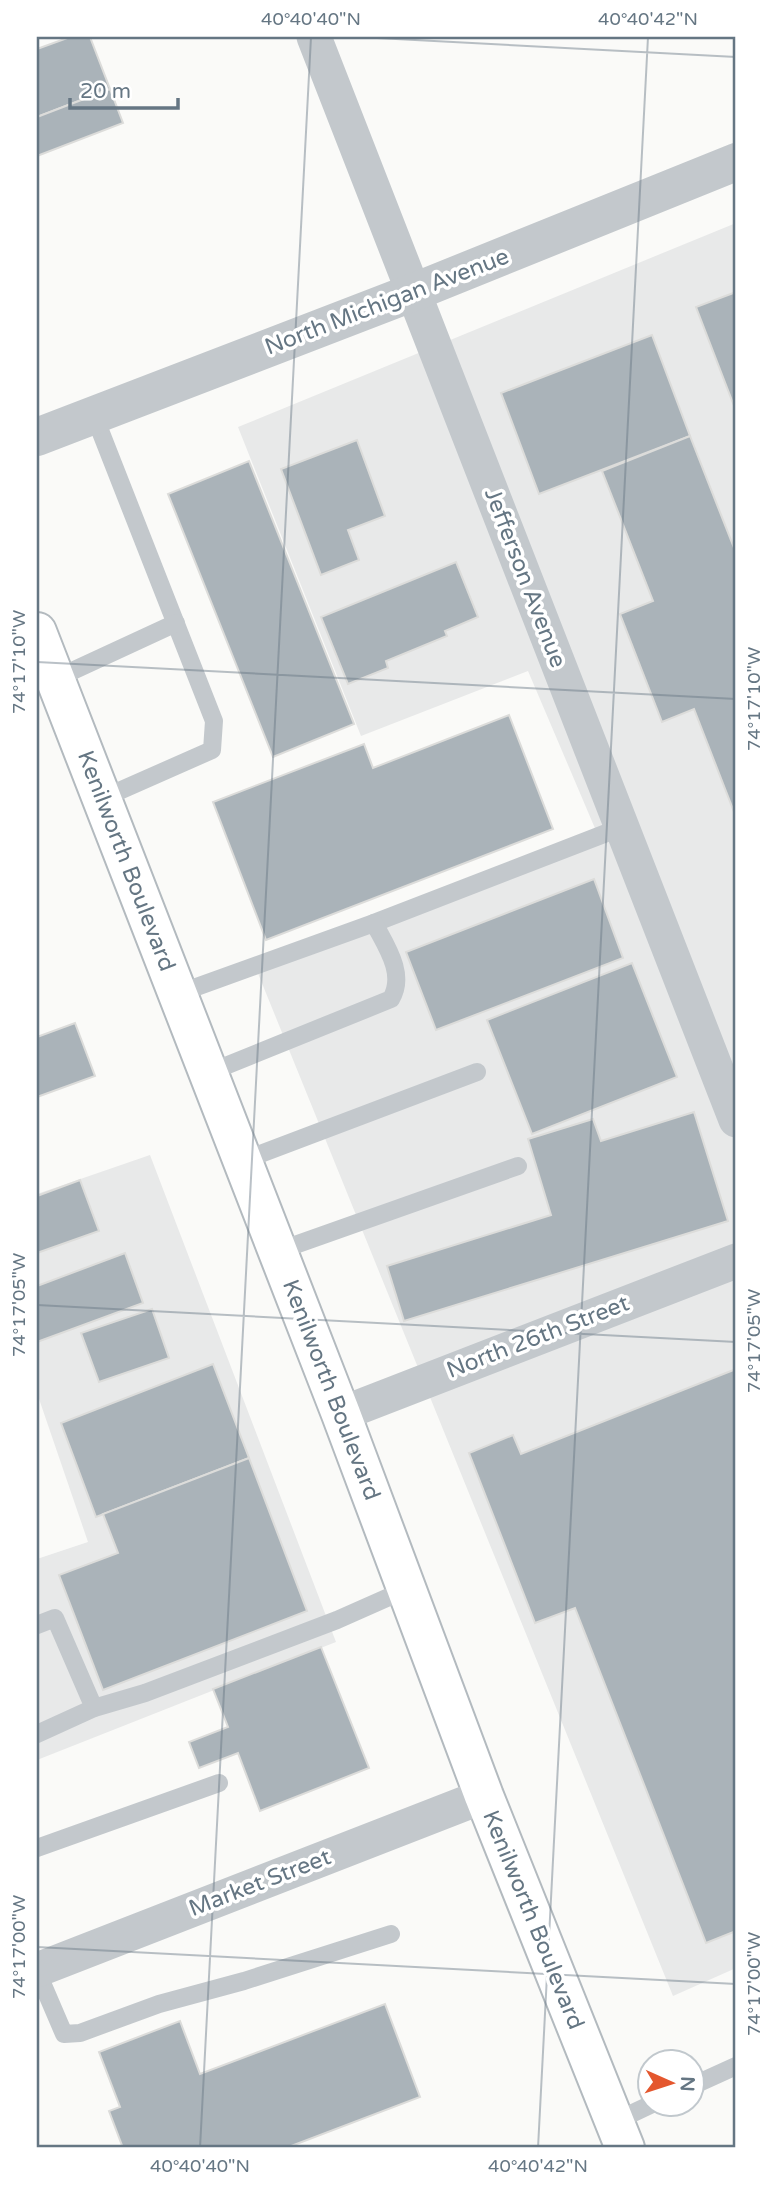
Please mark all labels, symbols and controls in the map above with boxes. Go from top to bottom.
text: 40°40'40"N [261,8,361,30]
text: 40°40'42"N [598,8,698,30]
scale bar [70,66,178,110]
text: 20 m [80,79,131,104]
street label: North Michigan Avenue [261,242,513,362]
street label: Jefferson Avenue [478,484,572,672]
text: 74°17'10"W [8,610,30,714]
text: 74°17'10"W [743,647,765,751]
street label: Kenilworth Boulevard [71,747,181,975]
text: 74°17'05"W [8,1253,30,1357]
street label: Kenilworth Boulevard [276,1276,386,1504]
street label: North 26th Street [443,1289,633,1385]
text: 74°17'05"W [743,1289,765,1393]
street label: Kenilworth Boulevard [476,1806,590,2034]
street label: Market Street [185,1843,335,1923]
text: 74°17'00"W [8,1895,30,1999]
text: 74°17'00"W [743,1932,765,2036]
north arrow [636,2048,706,2118]
text: N [676,2076,698,2092]
text: 40°40'40"N [150,2155,250,2177]
text: 40°40'42"N [488,2155,588,2177]

